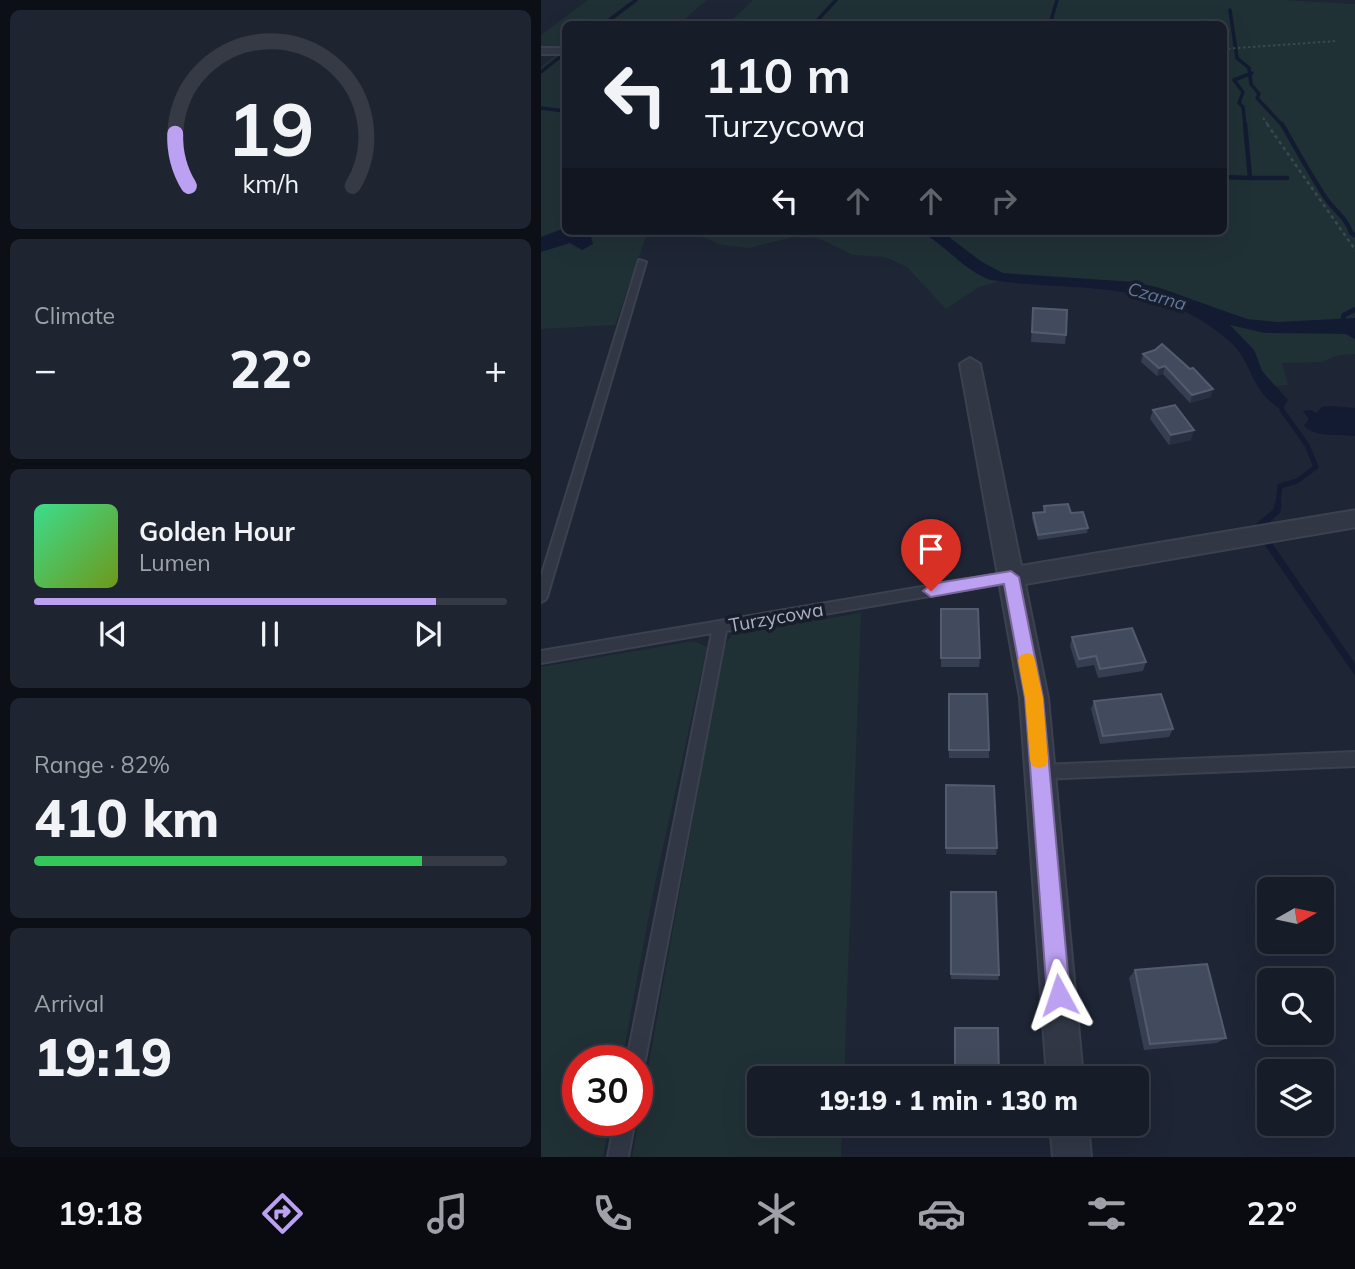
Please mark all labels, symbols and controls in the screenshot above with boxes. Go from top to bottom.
text: 110 m [705,44,851,105]
icon: left [590,49,681,140]
text: 19 [227,83,314,174]
text: Turzycowa [705,105,866,145]
text: km/h [242,168,299,199]
icon: left [766,182,804,220]
icon: ahead [839,182,877,220]
icon: ahead [912,182,950,220]
icon: right [985,182,1023,220]
water label: Czarna [1125,277,1189,315]
text: Climate [34,301,115,330]
text: 22° [229,336,312,401]
text: − [34,345,57,393]
text: + [484,345,507,393]
text: Golden Hour [139,515,295,548]
pin [901,519,961,591]
icon: arrive [912,530,950,568]
text: Lumen [139,548,211,577]
street label: Turzycowa [727,597,825,637]
icon: previous [94,615,132,653]
icon: pause [251,615,289,653]
icon: next [409,615,447,653]
text: Range · 82% [34,750,170,779]
text: 410 km [34,785,219,850]
north arrow [1257,877,1334,954]
map controls [1257,877,1334,1136]
position arrow [1022,958,1096,1032]
button: search [1257,968,1334,1045]
text: Arrival [34,989,104,1018]
text: 19:19 [34,1024,172,1089]
speed limit sign: 30 [562,1045,653,1136]
button: layers [1257,1059,1334,1136]
text: 19:19 · 1 min · 130 m [818,1084,1078,1117]
icon: directions [258,1189,307,1238]
icon: music [423,1189,472,1238]
icon: phone [588,1189,637,1238]
icon: climate [752,1189,801,1238]
icon: car [917,1189,966,1238]
icon: filters [1082,1189,1131,1238]
text: 19:18 [58,1193,143,1233]
text: 22° [1247,1193,1297,1233]

